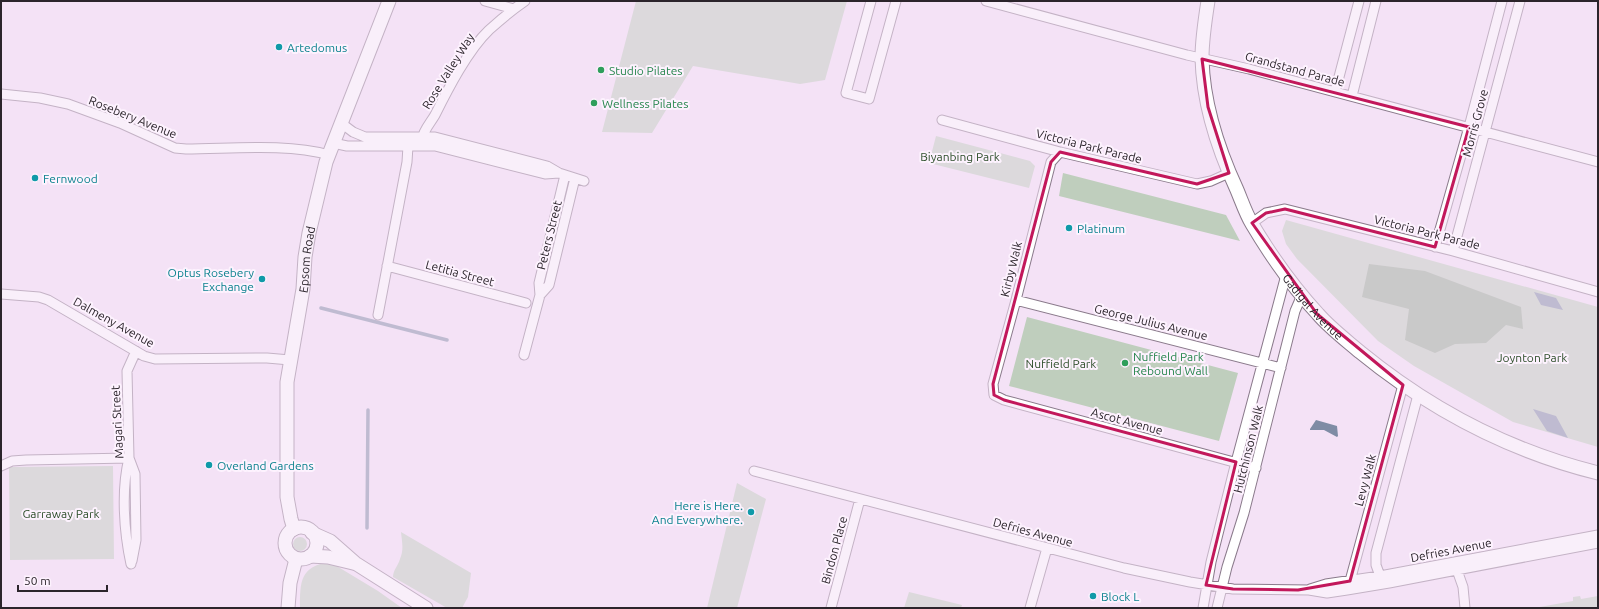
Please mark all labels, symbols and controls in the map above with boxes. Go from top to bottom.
street label: Rose Valley Way [419,31,477,111]
place label: Artedomus [287,41,347,54]
marker: Artedomus [274,42,284,52]
street label: Grandstand Parade [1244,49,1346,89]
place label: Studio Pilates [609,64,683,77]
marker: Studio Pilates [596,65,606,75]
street label: Morris Grove [1460,88,1490,158]
street label: Rosebery Avenue [87,93,179,141]
place label: Wellness Pilates [602,97,688,110]
marker: Wellness Pilates [589,98,599,108]
street label: Victoria Park Parade [1035,127,1143,165]
park label: Biyanbing Park [920,150,1000,163]
place label: Fernwood [43,172,98,185]
marker: Fernwood [30,173,40,183]
street label: Peters Street [534,199,564,271]
street label: Victoria Park Parade [1373,213,1481,251]
place label: Platinum [1077,222,1125,235]
marker: Platinum [1064,223,1074,233]
street label: Epsom Road [296,225,317,294]
street label: Kirby Walk [998,240,1024,298]
street label: Letitia Street [424,258,496,288]
place label: Optus Rosebery Exchange [168,266,254,293]
street label: Gadigal Avenue [1281,271,1346,342]
marker: Optus Rosebery Exchange [257,274,267,284]
street label: Dalmeny Avenue [71,294,157,350]
street label: George Julius Avenue [1093,302,1209,342]
place label: Nuffield Park Rebound Wall [1133,350,1208,377]
park label: Joynton Park [1497,351,1567,364]
park label: Nuffield Park [1026,357,1096,370]
marker: Nuffield Park Rebound Wall [1120,358,1130,368]
street label: Magari Street [109,385,125,459]
street label: Hutchinson Walk [1231,404,1265,494]
street label: Ascot Avenue [1090,405,1164,437]
street label: Levy Walk [1352,452,1378,508]
place label: Overland Gardens [217,459,314,472]
marker: Overland Gardens [204,460,214,470]
place label: Here is Here. And Everywhere. [652,499,743,526]
park label: Garraway Park [22,507,100,520]
marker: Here is Here. And Everywhere. [746,507,756,517]
street label: Bindon Place [819,515,849,585]
street label: Defries Avenue [992,515,1074,549]
street label: Defries Avenue [1409,536,1493,564]
scale bar [18,567,107,593]
text: 50 m [24,574,51,587]
place label: Block L [1101,590,1139,603]
marker: Block L [1088,591,1098,601]

